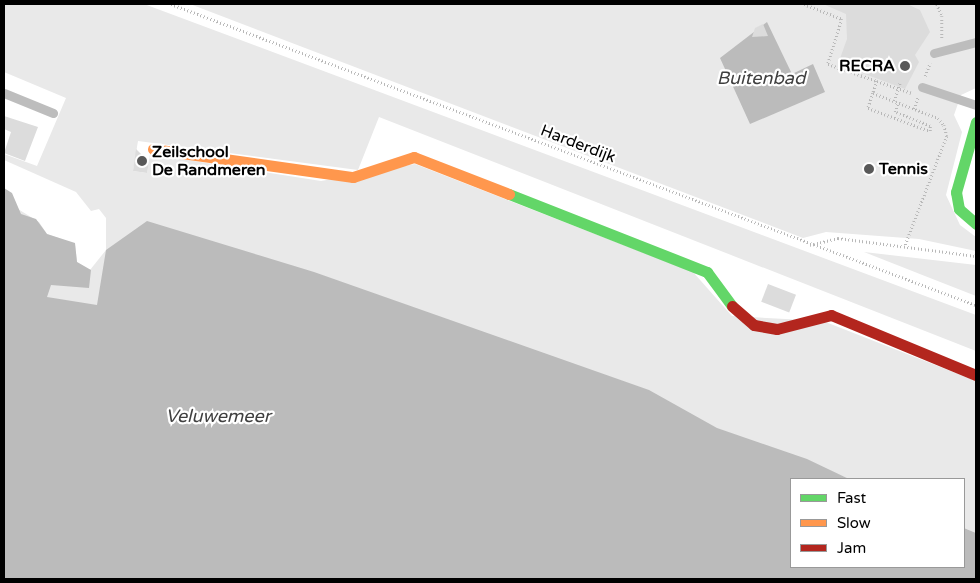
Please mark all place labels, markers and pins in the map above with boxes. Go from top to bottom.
place label: RECRA [839,56,895,76]
marker: RECRA [899,60,911,72]
place label: Zeilschool De Randmeren [152,142,266,180]
marker: Zeilschool De Randmeren [136,155,148,167]
place label: Tennis [879,159,928,179]
marker: Tennis [863,163,875,175]

